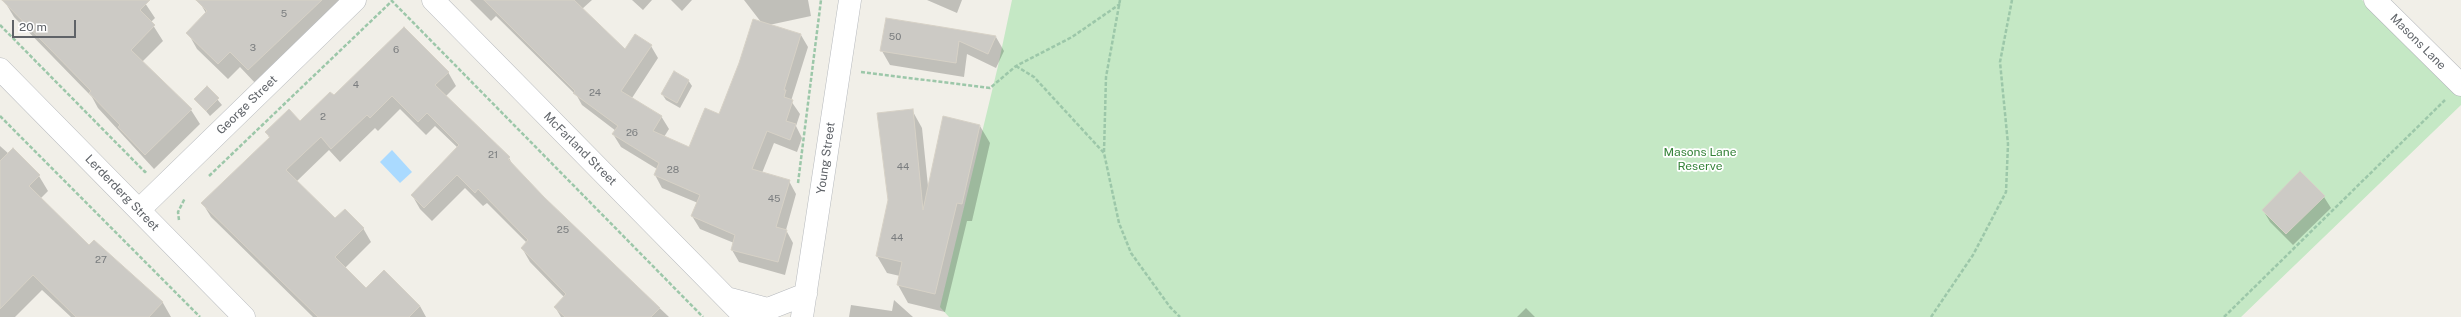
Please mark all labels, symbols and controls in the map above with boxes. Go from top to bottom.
house number: 5 [281,8,287,20]
street label: Masons Lane [2387,11,2449,73]
scale bar [14,12,78,38]
text: 20 m [19,20,47,34]
house number: 50 [889,31,901,43]
house number: 3 [250,42,256,54]
house number: 6 [393,44,399,56]
street label: George Street [214,72,280,138]
house number: 4 [353,79,359,91]
house number: 24 [589,87,601,99]
street label: McFarland Street [540,109,620,189]
house number: 2 [320,111,326,123]
street label: Young Street [814,121,838,195]
house number: 26 [626,127,638,139]
park label: Masons Lane Reserve [1664,145,1736,173]
house number: 21 [488,149,498,161]
street label: Lerderderg Street [82,152,162,234]
house number: 44 [897,161,909,173]
house number: 28 [667,164,679,176]
house number: 45 [768,193,780,205]
house number: 25 [557,224,569,236]
house number: 44 [891,232,903,244]
house number: 27 [95,254,107,266]

